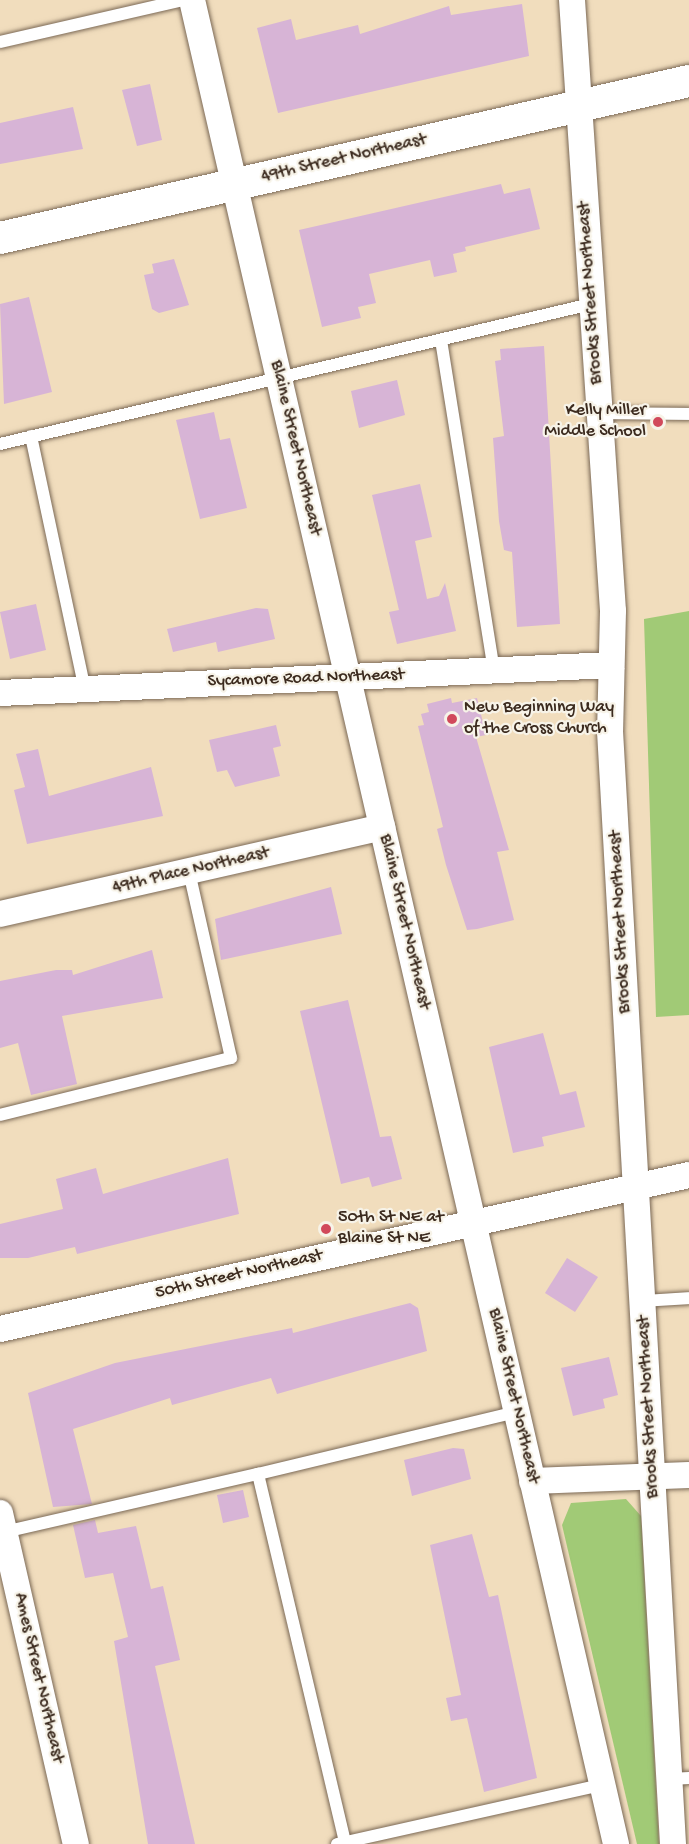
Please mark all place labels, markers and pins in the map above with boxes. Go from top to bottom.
place label: Kelly Miller Middle School [544,401,646,444]
marker: Kelly Miller Middle School [651,415,665,429]
place label: New Beginning Way of the Cross Church [464,698,614,740]
marker: New Beginning Way of the Cross Church [445,712,459,726]
place label: 50th St NE at Blaine St NE [338,1208,443,1250]
marker: 50th St NE at Blaine St NE [319,1222,333,1236]

